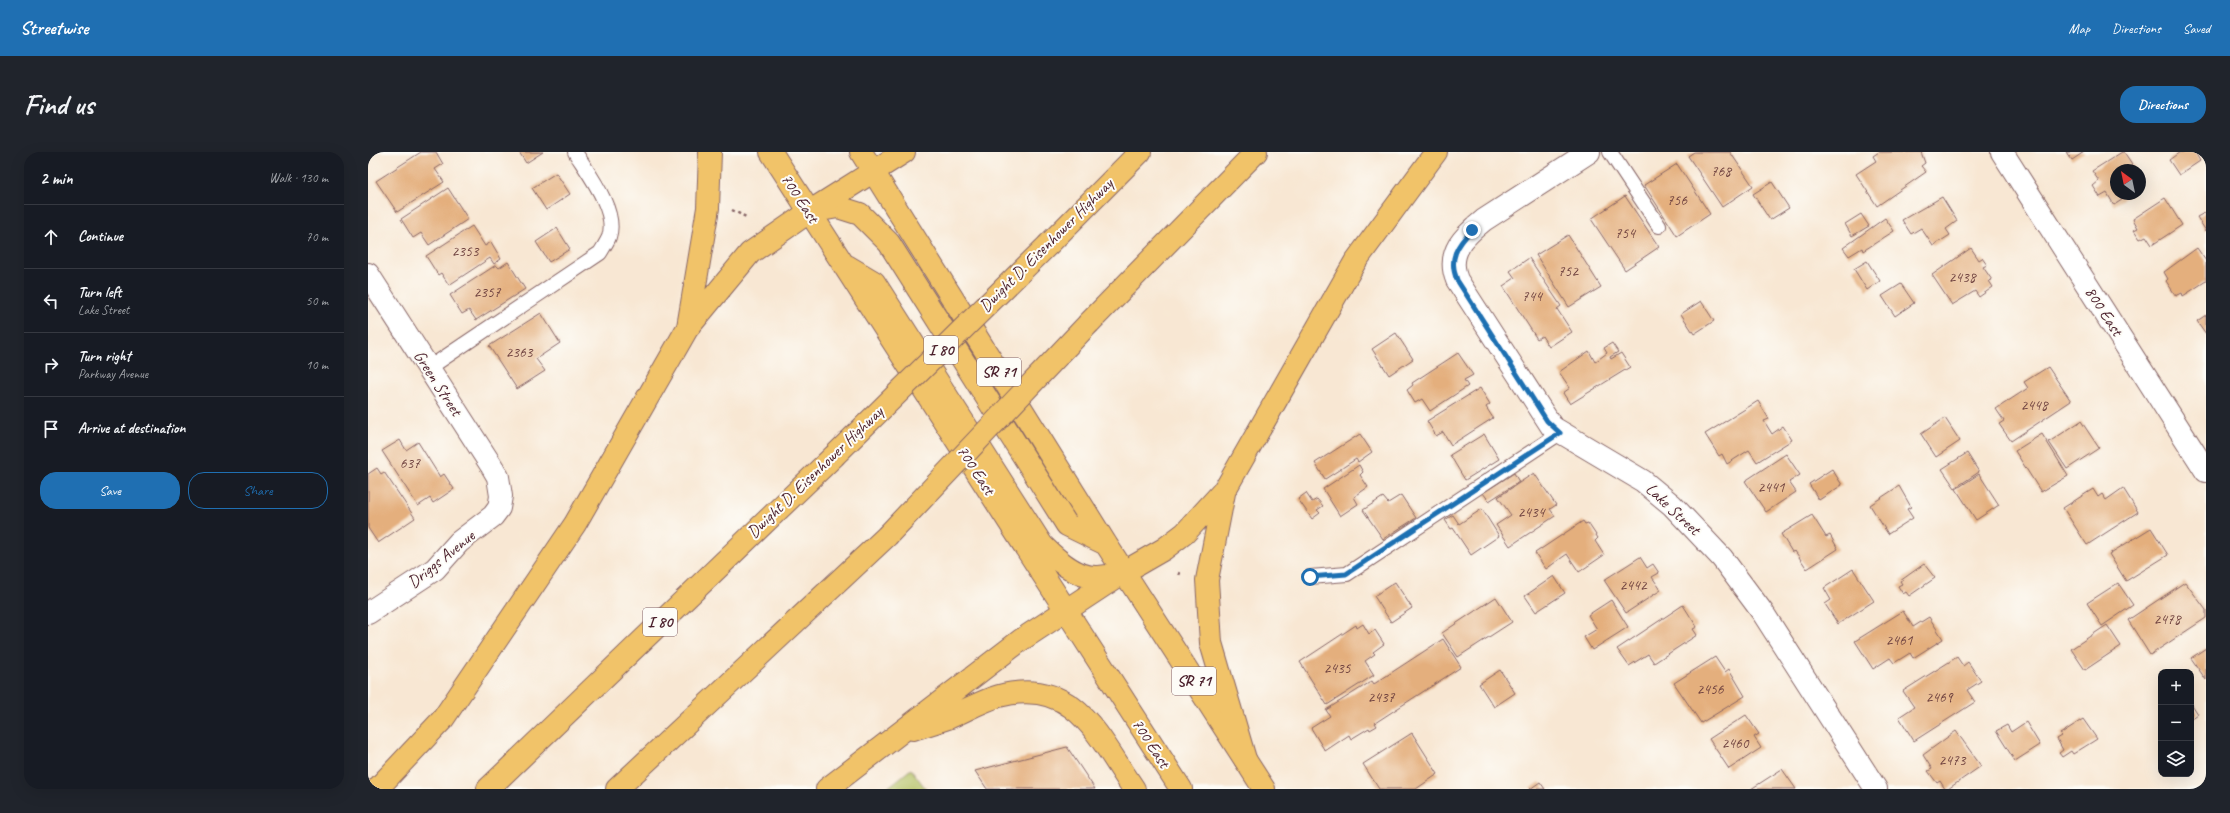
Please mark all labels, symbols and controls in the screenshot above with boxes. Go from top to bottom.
text: Streetwise [20,16,88,40]
text: Map [2069,20,2090,37]
text: Directions [2112,20,2161,37]
text: Saved [2183,20,2210,37]
button: Directions [2120,86,2206,123]
text: Find us [24,87,94,122]
house number: 768 [1711,162,1732,181]
north arrow [2110,164,2146,200]
text: 2 min [40,168,73,189]
street label: 700 East [776,169,825,229]
text: Walk · 130 m [269,170,328,186]
street label: Dwight D. Eisenhower Highway [975,173,1118,316]
house number: 756 [1667,191,1688,210]
route end [1463,221,1481,239]
house number: 754 [1615,224,1636,243]
icon: ahead [40,226,62,248]
text: Continue [78,227,123,246]
text: 70 m [306,229,328,245]
house number: 2353 [451,242,480,261]
house number: 752 [1558,262,1579,281]
house number: 2438 [1948,268,1977,287]
street label: 800 East [2080,282,2129,342]
text: Turn left [78,283,121,302]
house number: 2357 [473,283,502,302]
house number: 744 [1522,287,1543,306]
icon: left [40,290,62,312]
text: 50 m [306,293,328,309]
text: Lake Street [78,302,129,318]
road number: I 80 [924,336,958,364]
house number: 2363 [505,343,534,362]
street label: Green Street [409,346,468,422]
text: Turn right [78,347,131,366]
icon: right [40,354,62,376]
text: 10 m [306,357,328,373]
road number: SR 71 [977,358,1021,386]
text: Parkway Avenue [78,366,148,382]
house number: 2448 [2020,396,2049,415]
street label: Dwight D. Eisenhower Highway [743,401,888,542]
icon: arrive [40,418,62,440]
text: Arrive at destination [78,419,185,438]
street label: 700 East [952,441,1001,501]
house number: 637 [400,454,421,473]
button: Save [40,472,180,509]
button: Share [188,472,328,509]
street label: Lake Street [1641,478,1706,541]
house number: 2441 [1757,478,1786,497]
house number: 2434 [1517,503,1546,522]
street label: Driggs Avenue [403,525,480,592]
route start [1301,568,1319,586]
house number: 2442 [1619,576,1648,595]
road number: I 80 [643,608,677,636]
house number: 2478 [2153,610,2182,629]
house number: 2461 [1885,631,1914,650]
house number: 2435 [1323,659,1352,678]
road number: SR 71 [1172,667,1216,695]
map controls [2158,669,2194,777]
button: + [2158,669,2194,705]
house number: 2456 [1696,680,1725,699]
house number: 2437 [1367,688,1396,707]
house number: 2469 [1925,688,1954,707]
button: − [2158,705,2194,741]
street label: 700 East [1127,714,1176,774]
house number: 2460 [1721,734,1750,753]
button: layers [2158,741,2194,777]
house number: 2473 [1938,751,1967,770]

